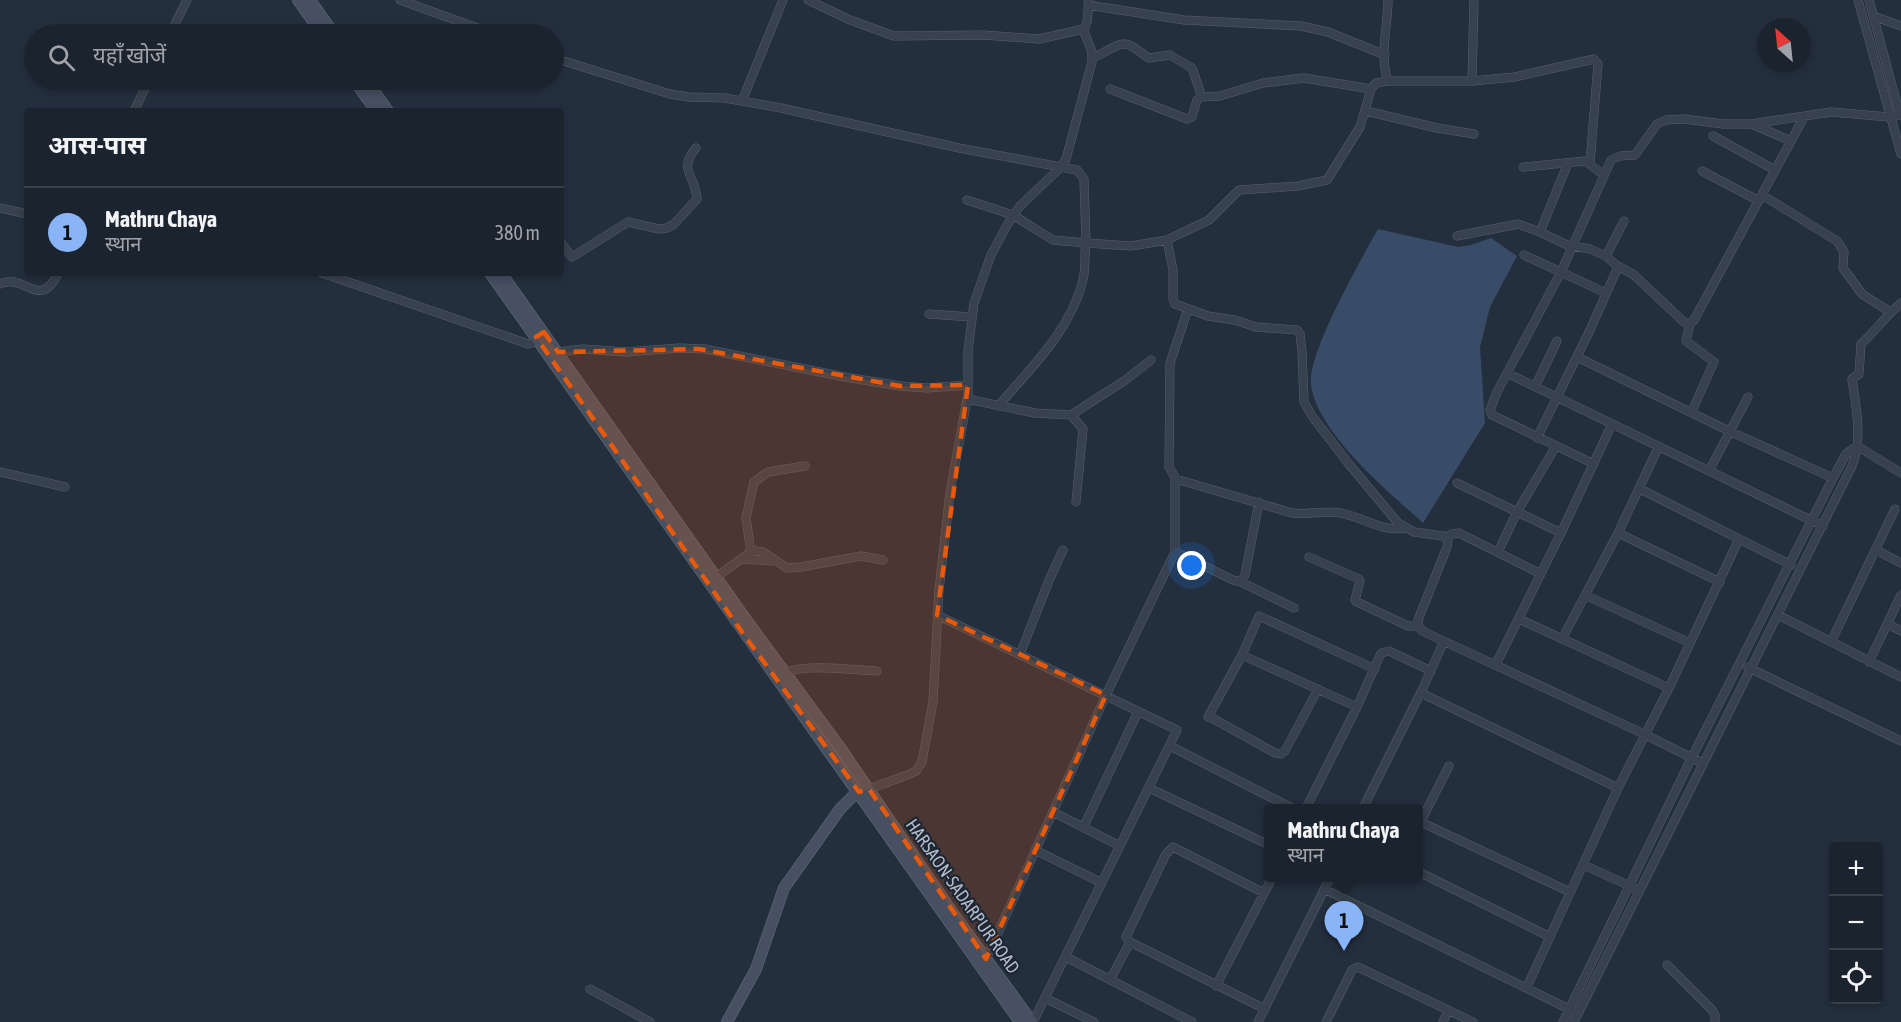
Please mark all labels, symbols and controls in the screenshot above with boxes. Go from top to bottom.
north arrow [1757,18,1811,72]
search box [24,24,564,90]
icon: search [45,41,78,74]
text: यहाँ खोजें [93,42,166,68]
text: आस-पास [48,130,146,160]
text: Mathru Chaya [105,206,217,232]
text: 1 [63,221,72,244]
text: 380 m [495,221,540,244]
text: स्थान [105,232,141,255]
your location [1177,551,1206,580]
popup [1264,804,1423,882]
street label: HARSAON-SADARPUR ROAD [902,815,1024,977]
text: Mathru Chaya [1288,817,1399,843]
map controls [1829,842,1883,1004]
button: + [1829,842,1883,896]
text: स्थान [1288,843,1324,866]
button: − [1829,896,1883,950]
pin: 1 [1324,902,1364,951]
button: locate [1829,950,1883,1004]

